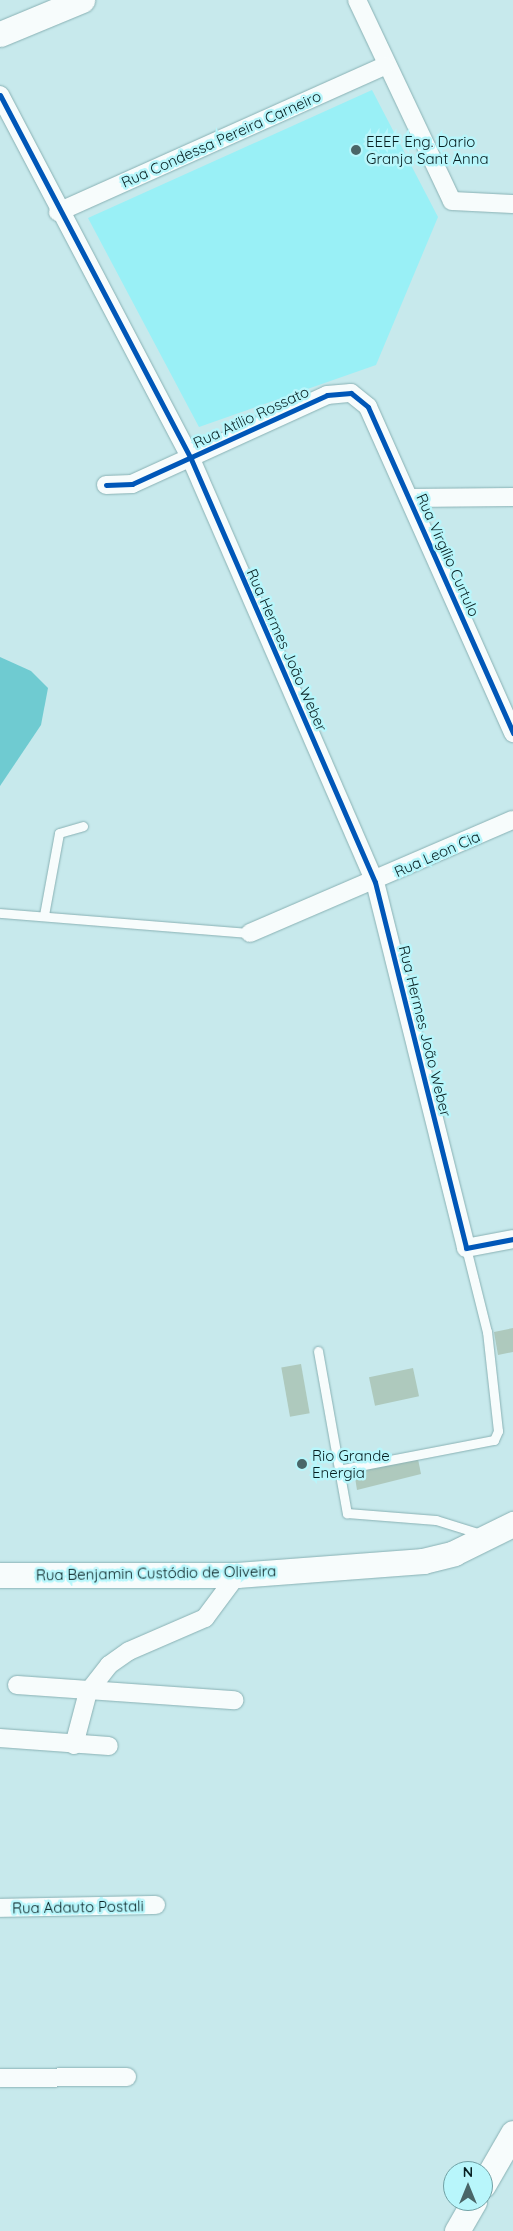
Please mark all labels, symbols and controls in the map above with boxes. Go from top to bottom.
street label: Rua Condessa Pereira Carneiro [118,87,324,191]
place label: EEEF Eng. Dario Granja Sant Anna [366,132,489,167]
marker: EEEF Eng. Dario Granja Sant Anna [350,144,362,156]
street label: Rua Atílio Rossato [190,382,312,452]
street label: Rua Virgílio Curtulo [413,491,483,619]
street label: Rua Hermes João Weber [243,566,331,734]
street label: Rua Leon Cia [391,827,483,881]
street label: Rua Hermes João Weber [395,943,455,1119]
place label: Rio Grande Energia [312,1446,390,1481]
marker: Rio Grande Energia [296,1458,308,1470]
street label: Rua Benjamin Custódio de Oliveira [36,1562,276,1584]
street label: Rua Adauto Postali [12,1897,144,1917]
north arrow [443,2161,493,2211]
text: N [463,2163,473,2181]

